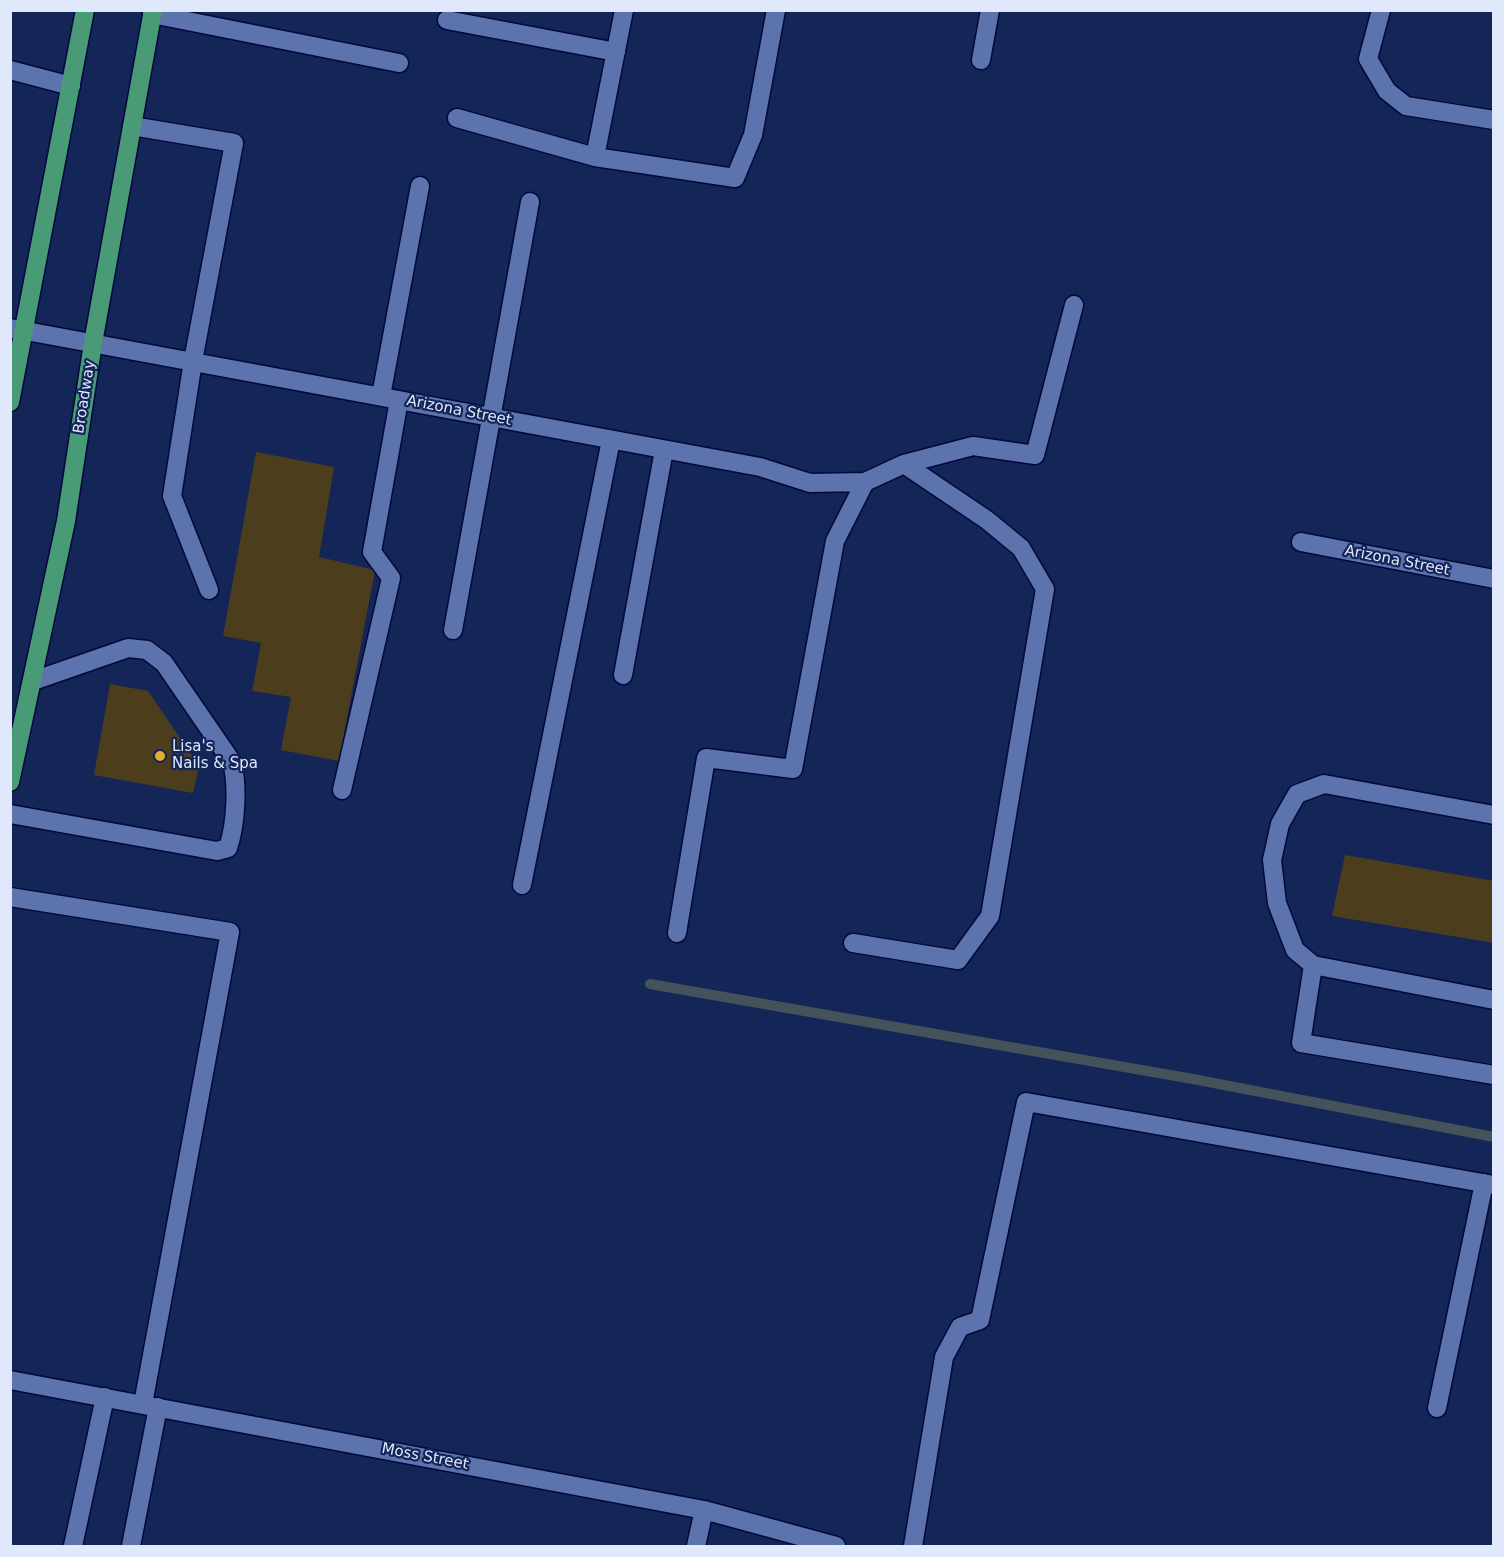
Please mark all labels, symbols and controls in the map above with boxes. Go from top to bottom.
street label: Broadway [70,359,100,435]
street label: Arizona Street [405,392,513,430]
street label: Arizona Street [1343,542,1451,580]
place label: Lisa's Nails & Spa [172,738,258,773]
marker: Lisa's Nails & Spa [153,749,167,763]
street label: Moss Street [380,1440,470,1474]

